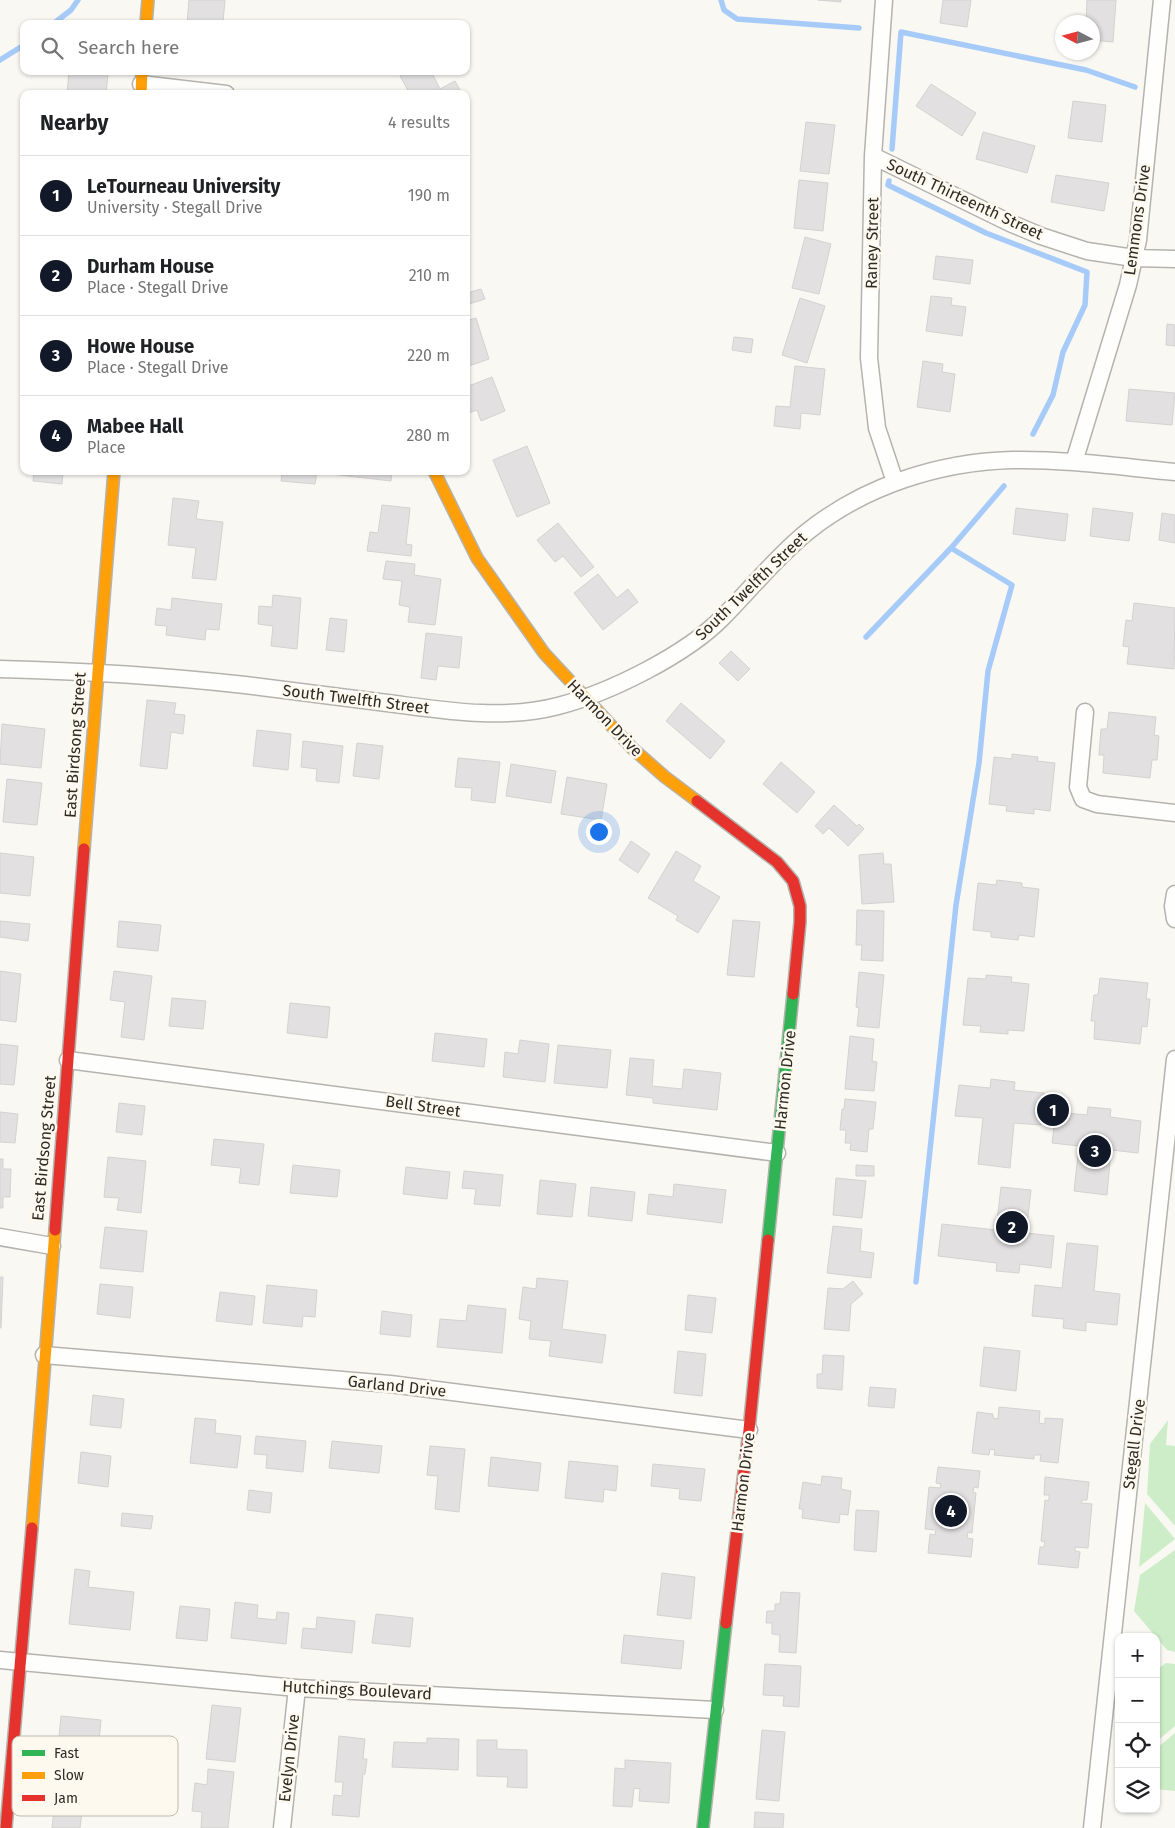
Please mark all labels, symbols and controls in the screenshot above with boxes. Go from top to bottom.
north arrow [1055,15,1100,60]
search box [20,20,470,75]
icon: search [38,34,66,62]
text: Search here [78,36,179,59]
text: Nearby [40,110,108,136]
text: 4 results [388,113,450,132]
street label: South Thirteenth Street [884,154,1046,244]
street label: Lemmons Drive [1120,163,1154,277]
text: LeTourneau University [87,175,280,198]
text: 1 [52,186,60,205]
text: 190 m [408,186,450,205]
street label: Raney Street [862,197,882,289]
text: University · Stegall Drive [87,198,263,217]
text: Durham House [87,255,214,278]
text: 2 [52,266,60,285]
text: 210 m [409,266,450,285]
text: Place · Stegall Drive [87,278,229,297]
text: Howe House [87,335,194,358]
text: 3 [52,346,60,365]
text: 220 m [407,346,450,365]
text: Place · Stegall Drive [87,358,229,377]
text: Mabee Hall [87,415,183,438]
text: 4 [51,426,61,445]
text: 280 m [406,426,450,445]
text: Place [87,438,126,457]
street label: South Twelfth Street [691,528,811,644]
street label: East Birdsong Street [60,671,90,819]
street label: Harmon Drive [563,675,647,761]
street label: South Twelfth Street [282,681,431,717]
your location [586,819,612,845]
street label: Harmon Drive [770,1029,800,1131]
street label: East Birdsong Street [28,1074,60,1222]
street label: Bell Street [384,1091,462,1121]
pin: 1 [1037,1091,1069,1129]
pin: 3 [1079,1132,1111,1170]
pin: 2 [996,1208,1028,1246]
street label: Garland Drive [347,1371,447,1401]
street label: Stegall Drive [1119,1398,1149,1490]
street label: Harmon Drive [727,1431,759,1533]
pin: 4 [935,1492,967,1530]
map controls [1115,1633,1160,1813]
button: + [1115,1633,1160,1678]
street label: Hutchings Boulevard [282,1677,432,1703]
button: − [1115,1678,1160,1723]
street label: Evelyn Drive [275,1713,303,1803]
button: locate [1115,1723,1160,1768]
legend [12,1736,178,1816]
text: Fast [54,1745,80,1762]
text: Slow [54,1767,84,1784]
button: layers [1115,1768,1160,1813]
text: Jam [54,1790,78,1807]

